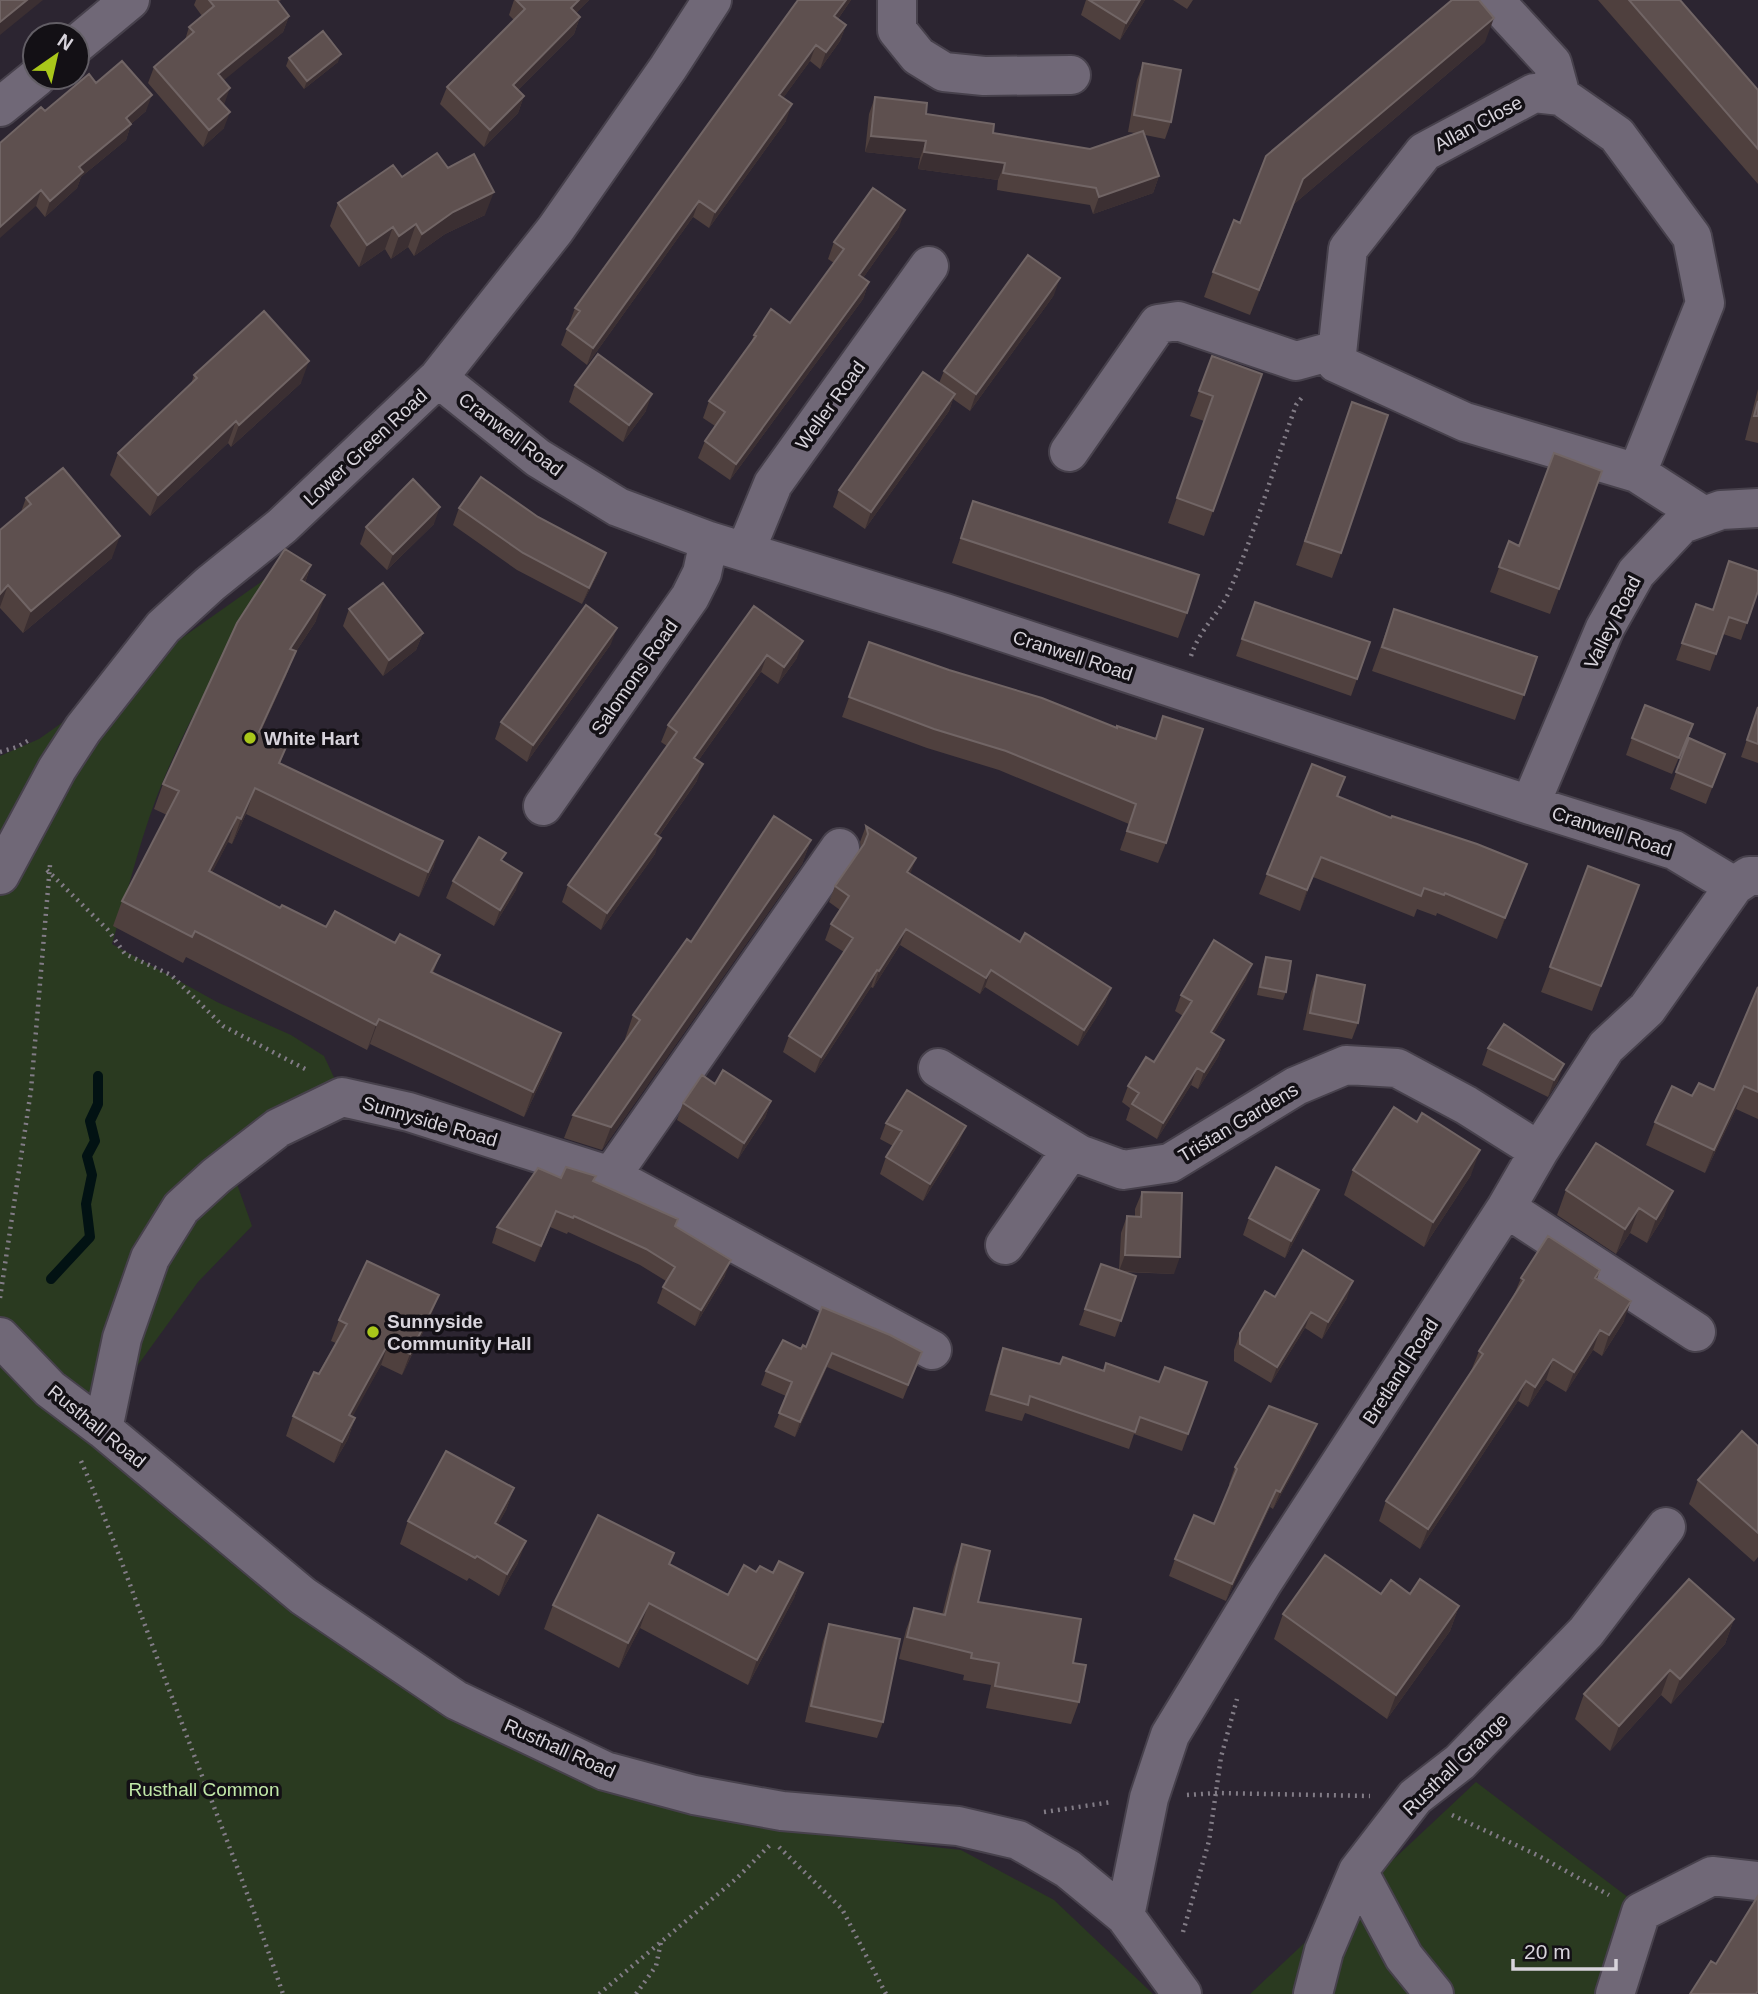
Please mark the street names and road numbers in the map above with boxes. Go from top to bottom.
street label: Allan Close [1431,92,1526,155]
street label: Weller Road [791,357,870,454]
street label: Lower Green Road [299,385,431,510]
street label: Cranwell Road [455,389,567,480]
street label: Valley Road [1580,572,1645,672]
street label: Salomons Road [587,616,682,739]
street label: Cranwell Road [1010,626,1135,685]
street label: Cranwell Road [1549,802,1674,861]
street label: Tristan Gardens [1175,1079,1302,1166]
street label: Sunnyside Road [360,1092,500,1151]
street label: Bretland Road [1359,1315,1442,1428]
street label: Rusthall Road [44,1381,150,1472]
street label: Rusthall Grange [1399,1709,1512,1820]
street label: Rusthall Road [501,1715,619,1782]

